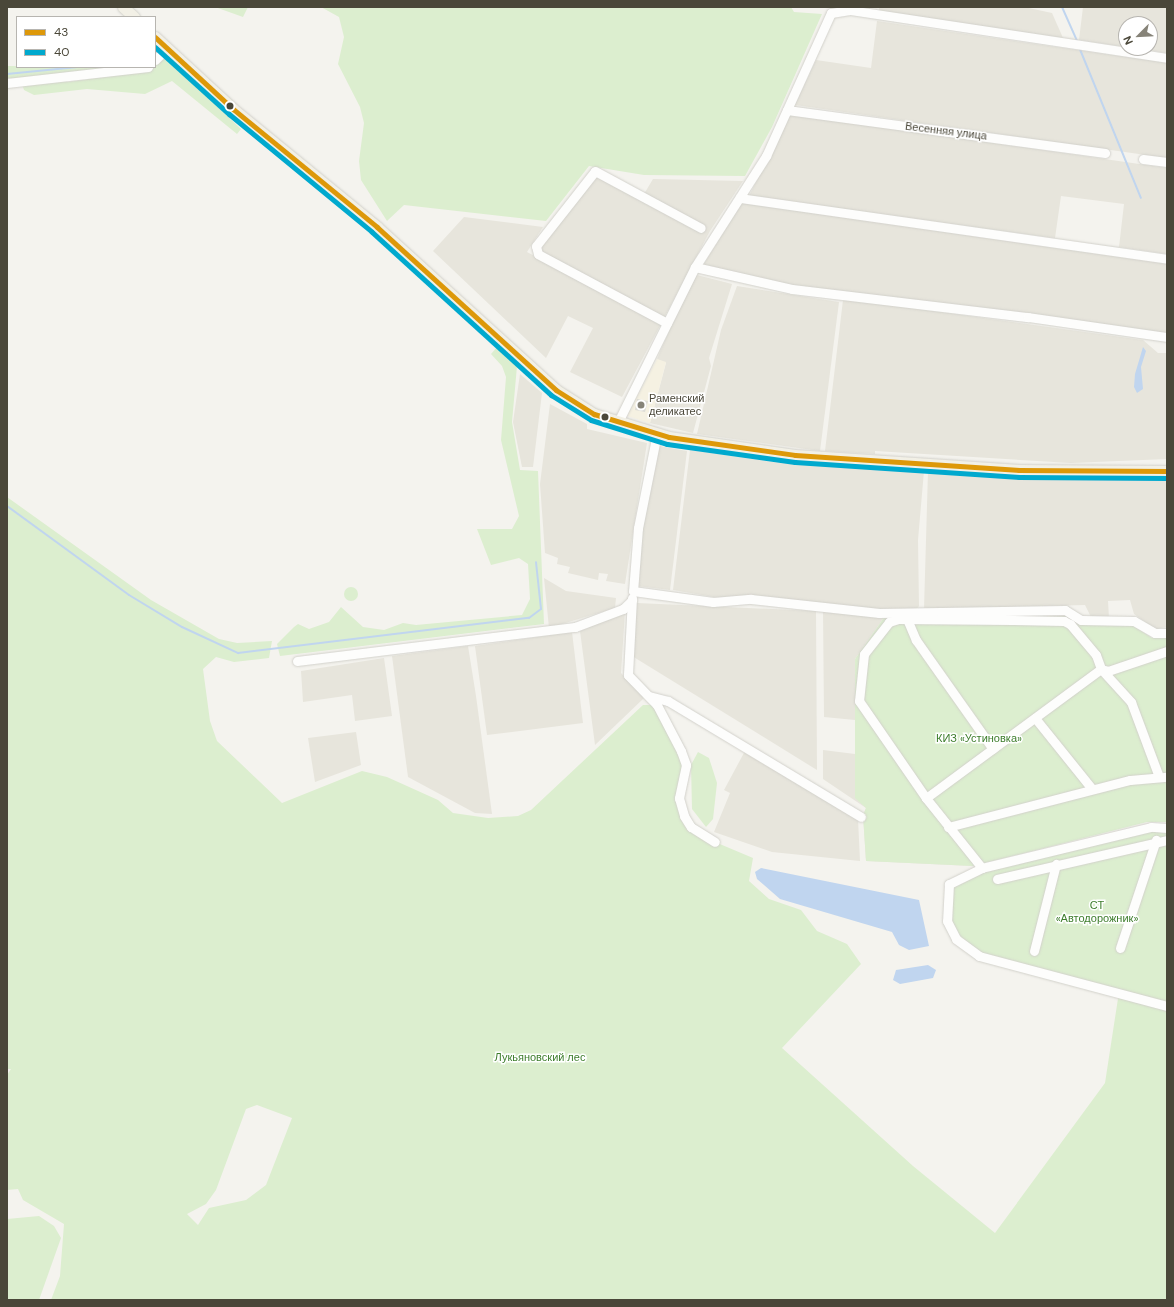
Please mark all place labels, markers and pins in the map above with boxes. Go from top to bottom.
unlabelled marker [225,101,235,111]
place label: Раменский деликатес [649,392,704,418]
marker: Раменский деликатес [636,400,646,410]
unlabelled marker [600,412,610,422]

